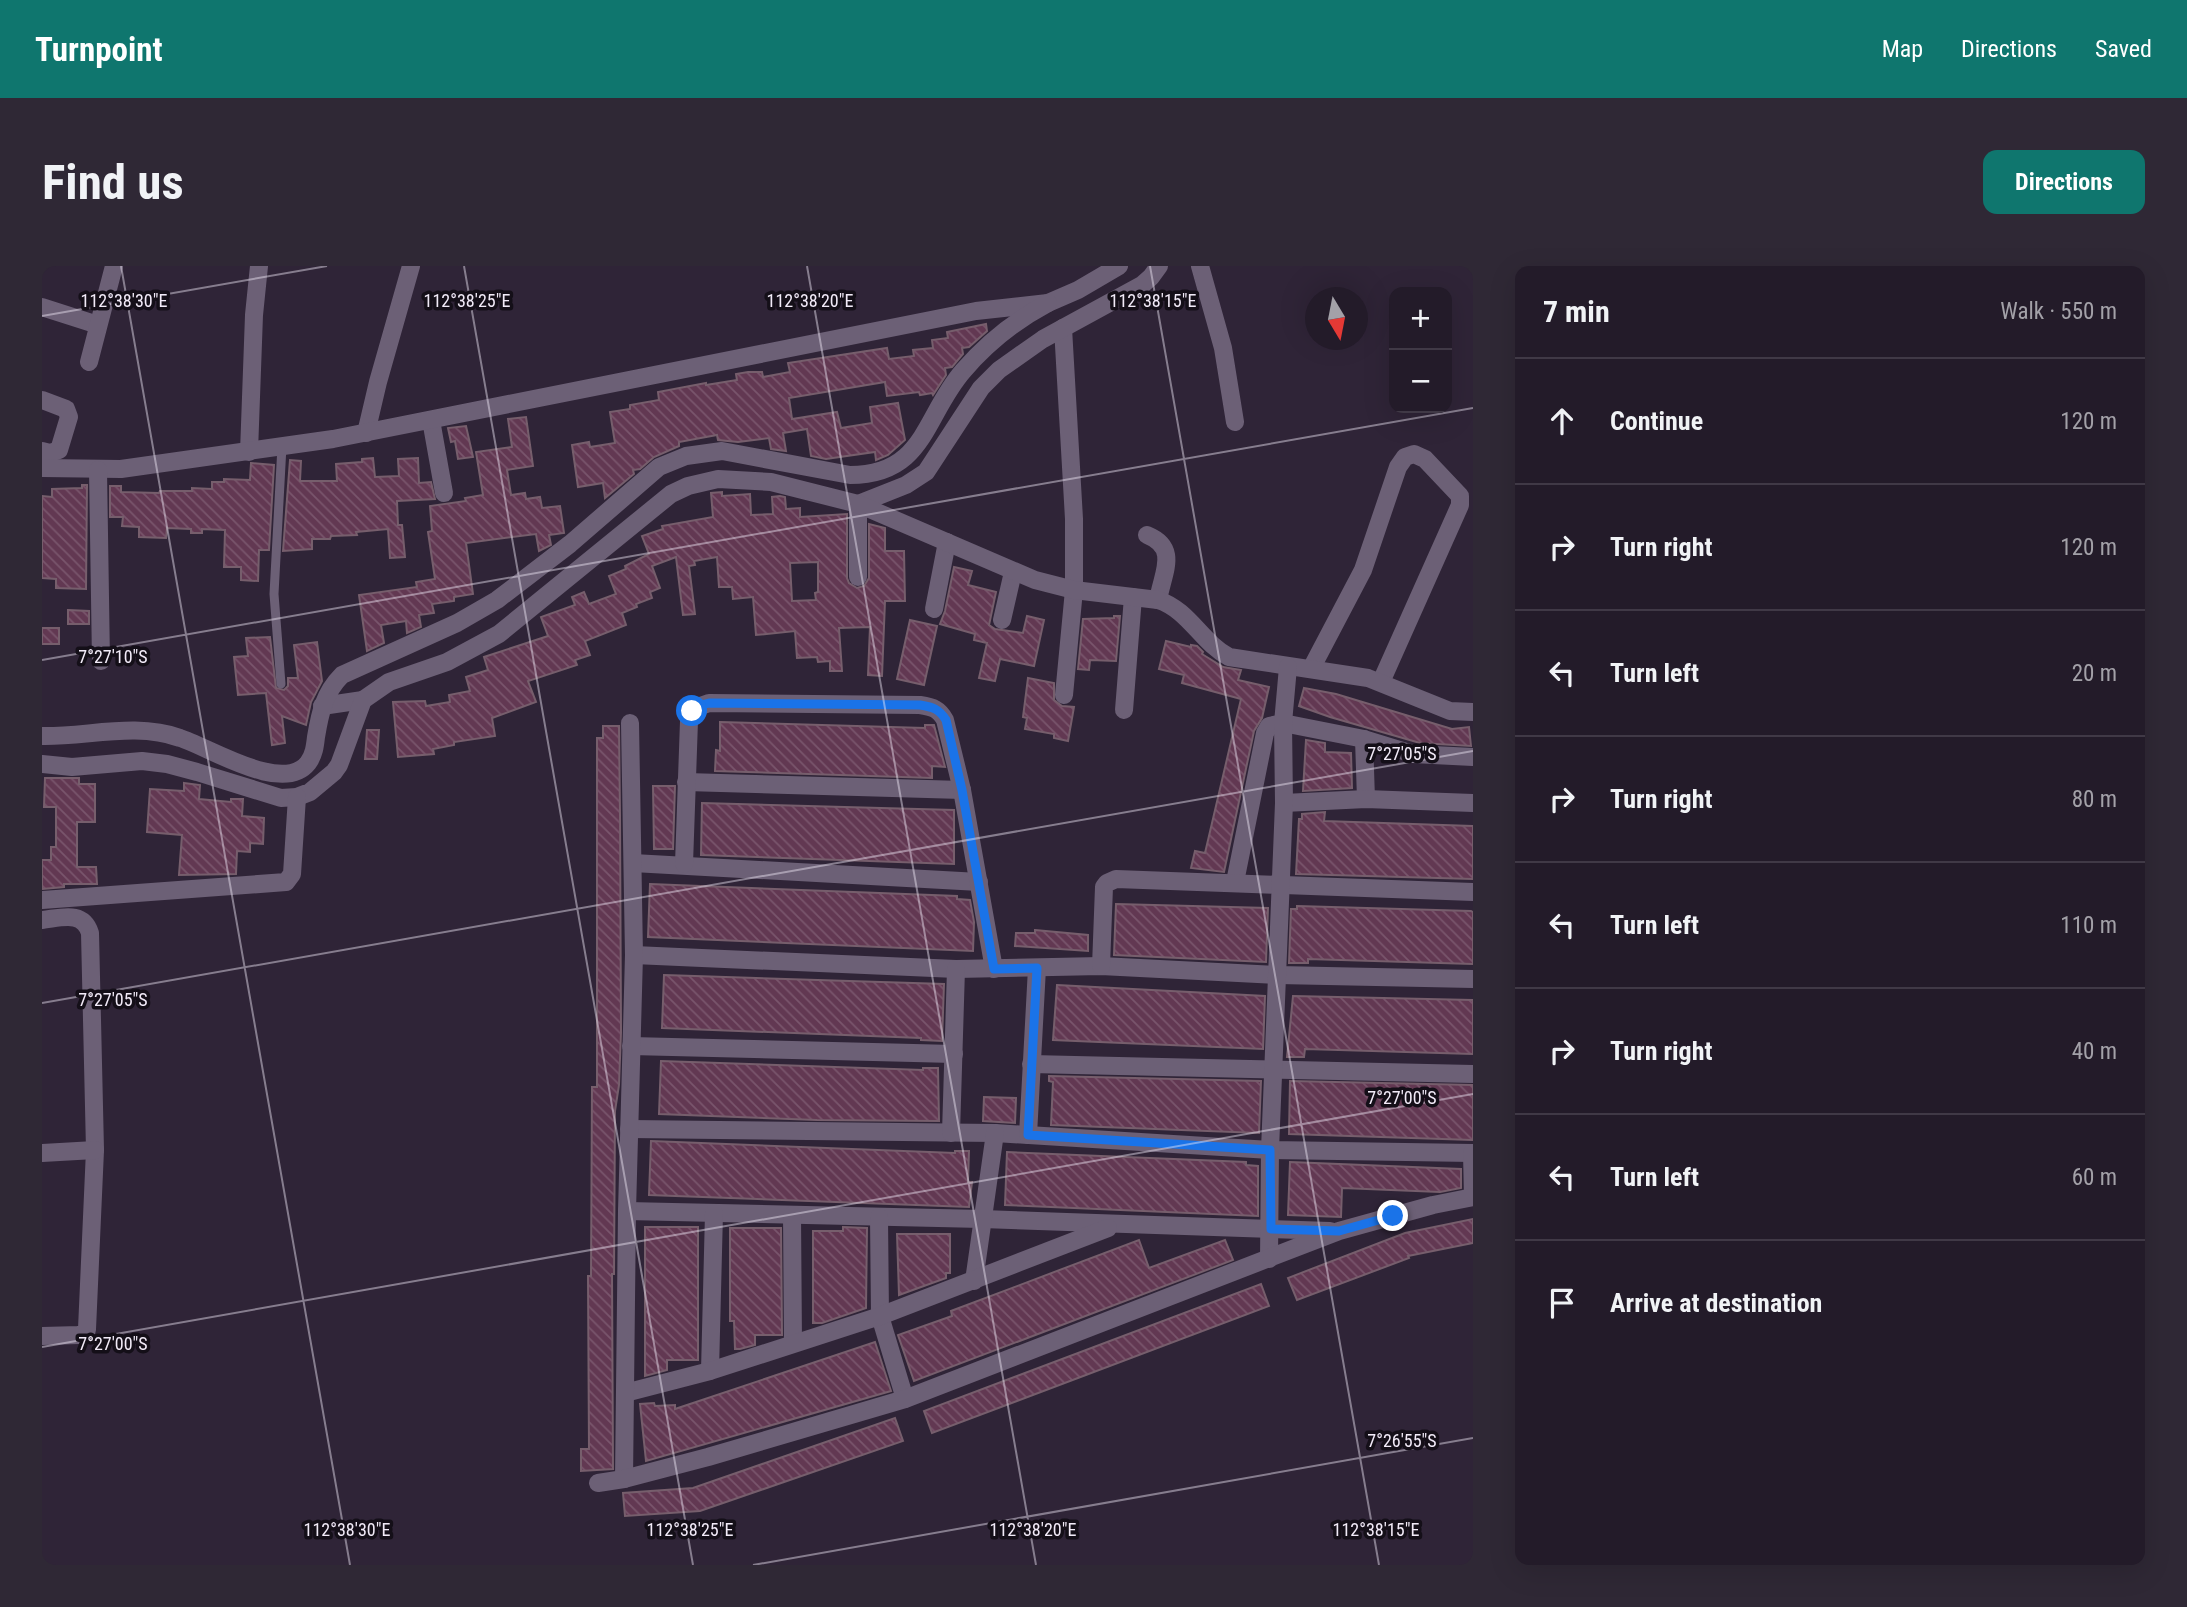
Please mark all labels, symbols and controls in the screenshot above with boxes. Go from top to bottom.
text: Turnpoint [35,30,163,69]
text: Map [1882,35,1923,63]
text: Directions [1961,35,2057,63]
text: Saved [2095,35,2152,63]
button: Directions [1983,150,2145,214]
text: Find us [42,154,184,211]
north arrow [1305,287,1368,350]
map controls [1389,287,1452,413]
button: + [1389,287,1452,350]
text: 112°38'30"E [81,290,167,311]
text: 112°38'25"E [424,290,510,311]
text: 112°38'20"E [767,290,853,311]
text: 112°38'15"E [1110,290,1196,311]
text: 7 min [1543,294,1610,329]
text: Walk · 550 m [2000,298,2117,325]
button: − [1389,350,1452,413]
icon: ahead [1543,402,1581,440]
text: Continue [1610,406,1703,436]
text: 120 m [2060,408,2117,435]
icon: right [1543,528,1581,566]
text: Turn right [1610,532,1712,562]
text: 120 m [2060,534,2117,561]
text: 7°27'10"S [78,646,148,667]
icon: left [1543,654,1581,692]
text: Turn left [1610,658,1699,688]
text: 20 m [2072,660,2117,687]
route start [676,695,707,726]
text: 7°27'05"S [1367,743,1437,764]
icon: right [1543,780,1581,818]
text: Turn right [1610,784,1712,814]
text: 80 m [2072,786,2117,813]
icon: left [1543,906,1581,944]
text: Turn left [1610,910,1699,940]
text: 110 m [2060,912,2117,939]
text: 7°27'05"S [78,989,148,1010]
icon: right [1543,1032,1581,1070]
text: Turn right [1610,1036,1712,1066]
text: 40 m [2072,1038,2117,1065]
text: 7°27'00"S [1367,1087,1437,1108]
icon: left [1543,1158,1581,1196]
text: Turn left [1610,1162,1699,1192]
text: 60 m [2072,1164,2117,1191]
route end [1377,1200,1408,1231]
icon: arrive [1543,1284,1581,1322]
text: Arrive at destination [1610,1288,1822,1318]
text: 7°27'00"S [78,1333,148,1354]
text: 7°26'55"S [1367,1430,1437,1451]
text: 112°38'30"E [304,1519,390,1540]
text: 112°38'25"E [647,1519,733,1540]
text: 112°38'20"E [990,1519,1076,1540]
text: 112°38'15"E [1333,1519,1419,1540]

